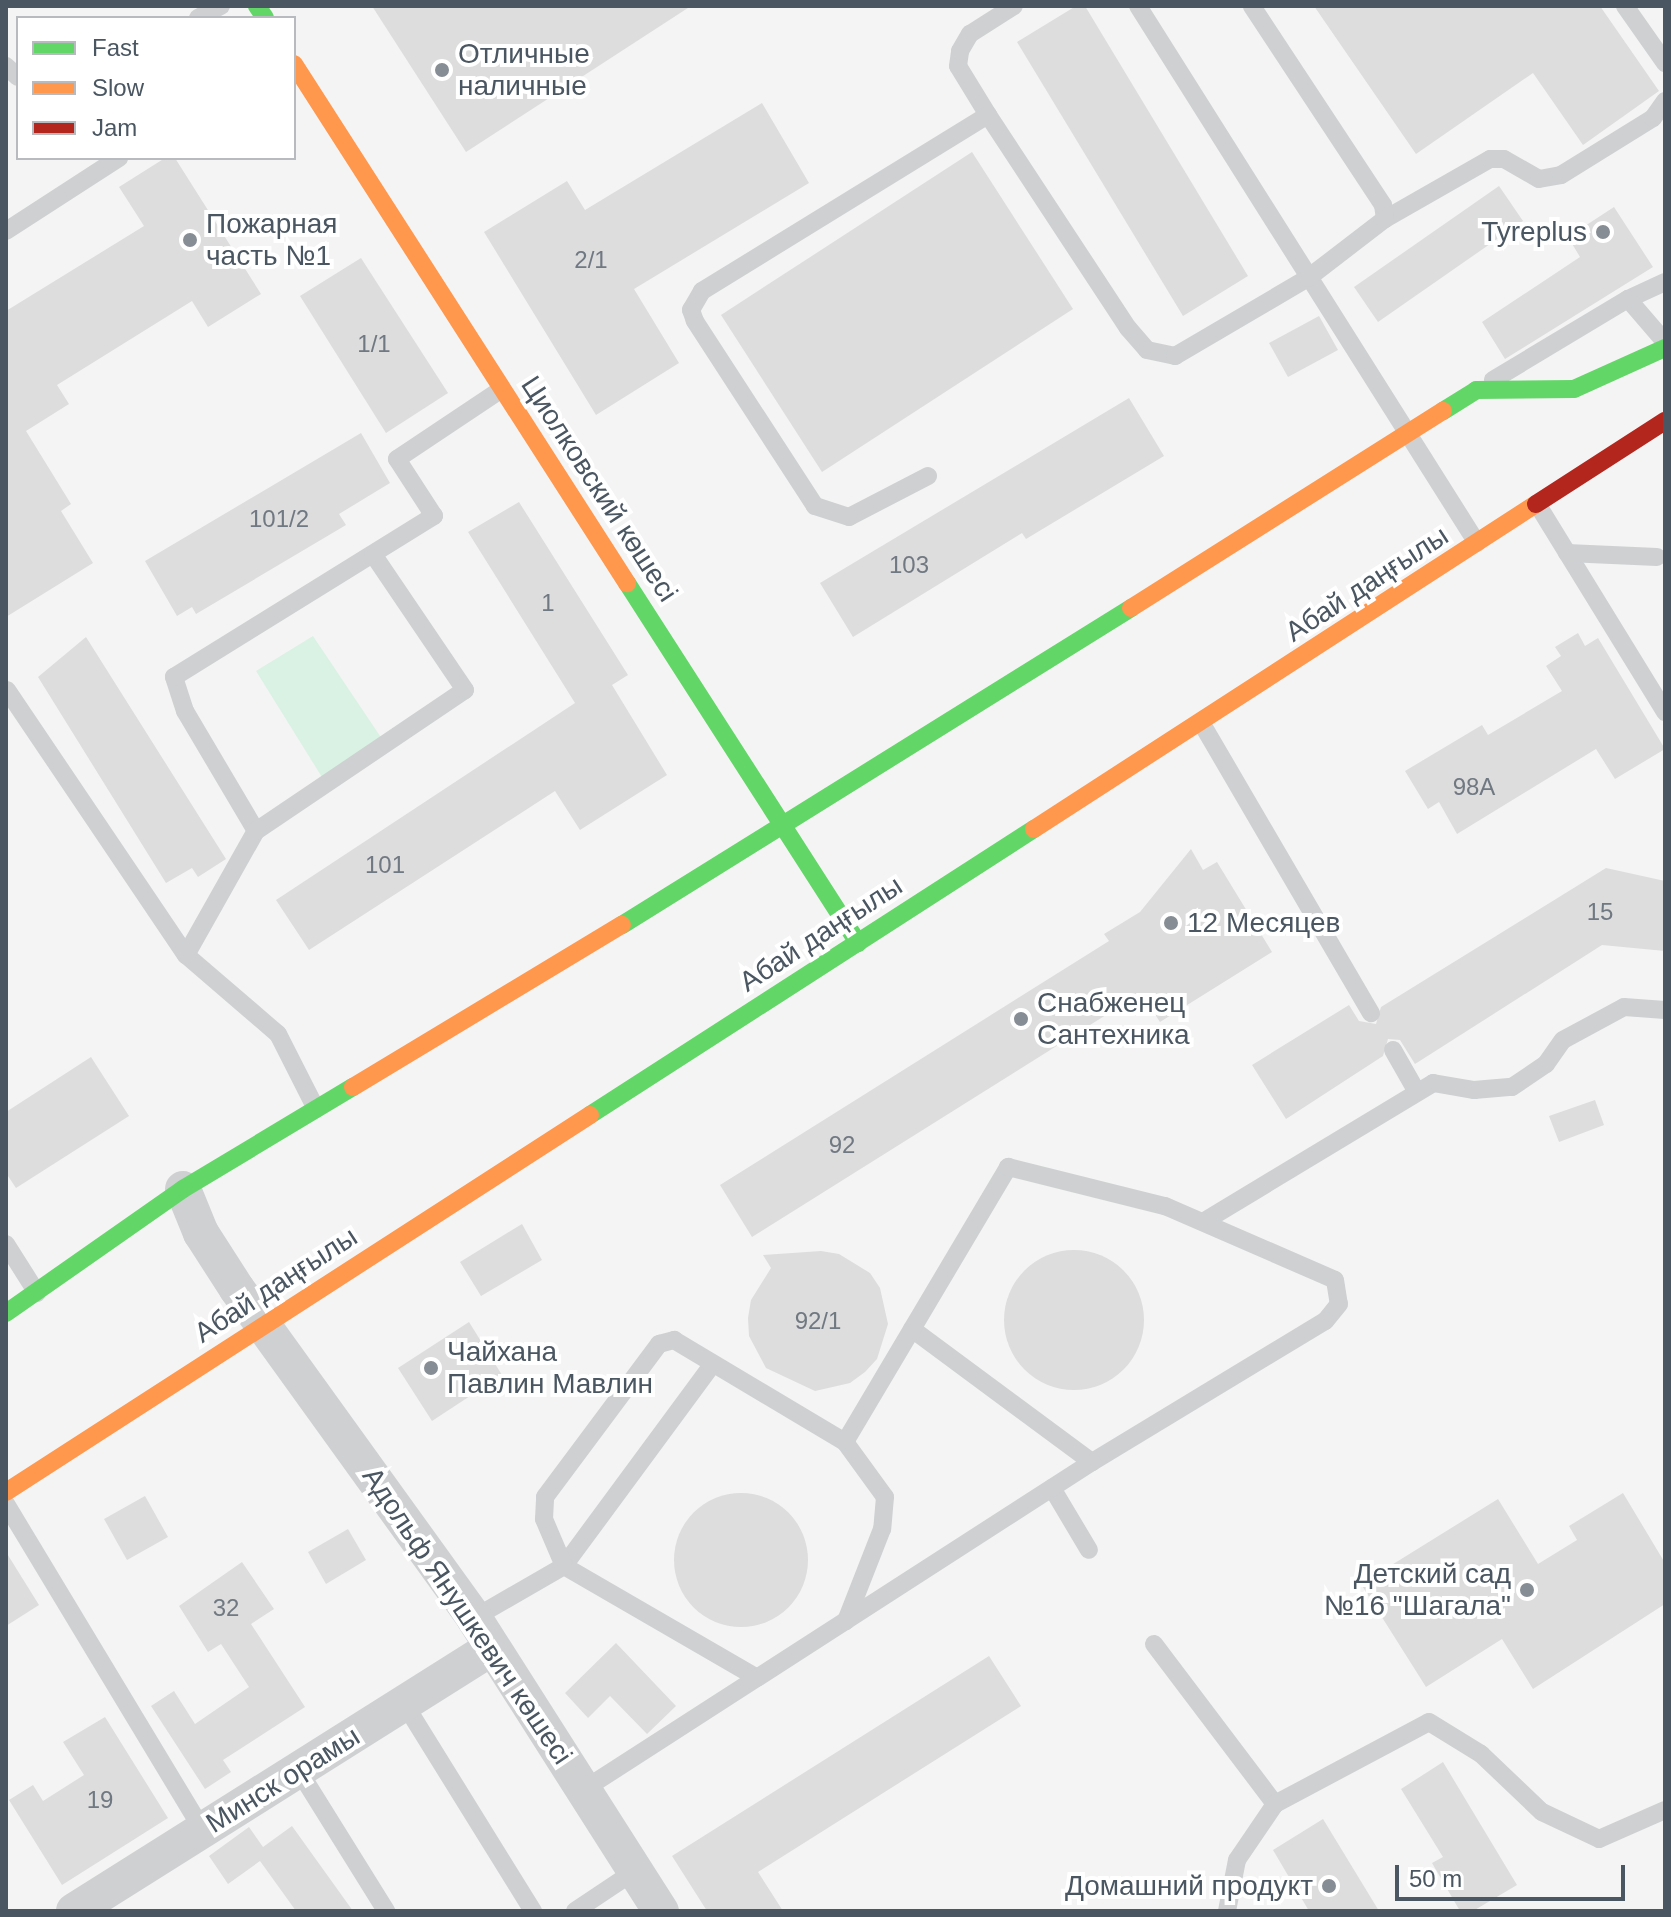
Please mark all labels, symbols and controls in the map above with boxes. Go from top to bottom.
legend [16,16,296,160]
text: Fast [92,34,139,61]
place label: Отличные наличные [458,37,590,103]
marker: Отличные наличные [433,61,451,79]
text: Slow [92,74,144,101]
text: Jam [92,114,137,141]
place label: Пожарная часть №1 [206,207,337,273]
place label: Tyreplus [1481,215,1587,249]
marker: Tyreplus [1594,223,1612,241]
marker: Пожарная часть №1 [181,231,199,249]
house number: 2/1 [574,246,608,274]
house number: 1/1 [357,330,391,358]
street label: Циолковский көшесі [514,370,684,608]
house number: 101/2 [249,505,309,533]
street label: Абай даңғылы [1279,519,1455,649]
house number: 103 [889,551,929,579]
house number: 1 [541,589,555,617]
house number: 98А [1453,773,1495,801]
house number: 101 [365,851,405,879]
street label: Абай даңғылы [733,869,909,999]
house number: 15 [1587,898,1613,926]
place label: 12 Месяцев [1187,906,1340,940]
marker: 12 Месяцев [1162,914,1180,932]
place label: Снабженец Сантехника [1037,986,1190,1052]
marker: Снабженец Сантехника [1012,1010,1030,1028]
house number: 92 [829,1131,855,1159]
street label: Абай даңғылы [188,1220,364,1350]
house number: 92/1 [795,1307,841,1335]
place label: Чайхана Павлин Мавлин [447,1335,653,1401]
marker: Чайхана Павлин Мавлин [422,1359,440,1377]
street label: Адольф Янушкевич көшесі [355,1461,579,1771]
place label: Детский сад №16 "Шагала" [1324,1557,1511,1623]
marker: Детский сад №16 "Шагала" [1518,1581,1536,1599]
house number: 32 [213,1594,239,1622]
street label: Минск орамы [200,1720,366,1840]
house number: 19 [87,1786,113,1814]
scale bar [1399,1849,1629,1899]
text: 50 m [1409,1865,1462,1892]
place label: Домашний продукт [1065,1869,1313,1903]
marker: Домашний продукт [1320,1877,1338,1895]

